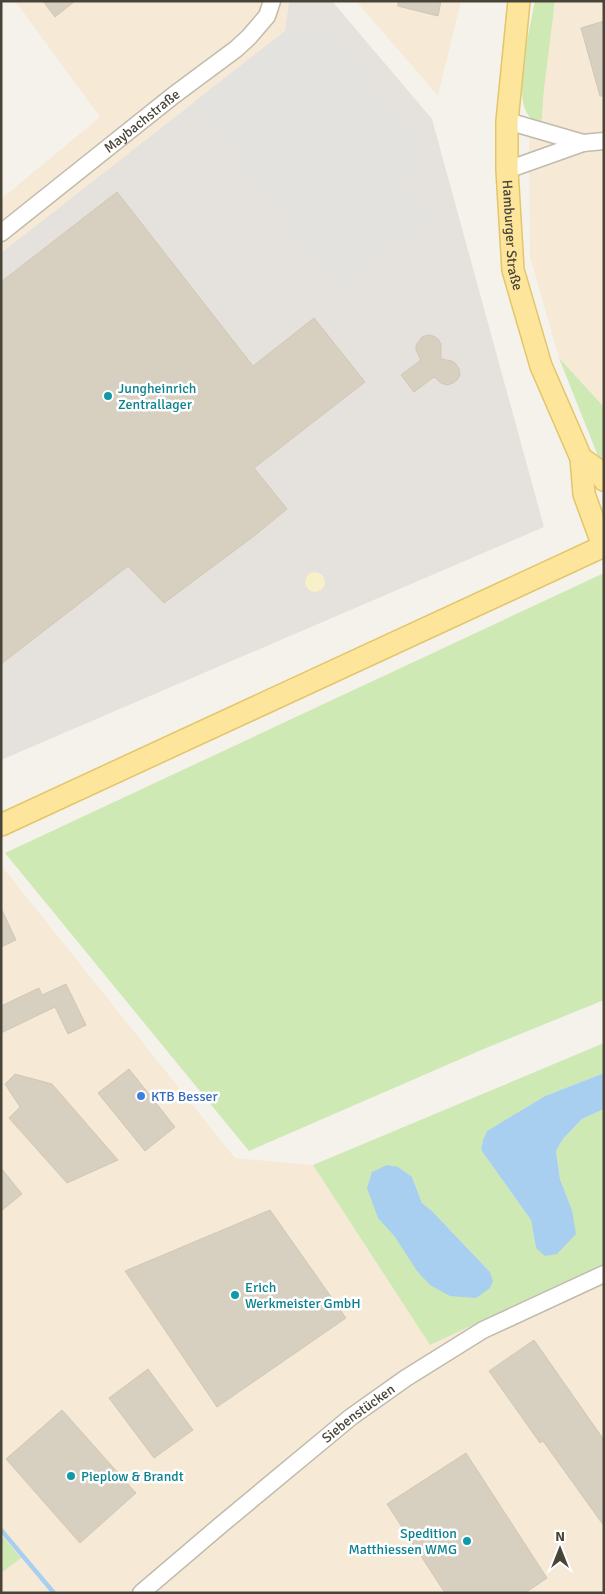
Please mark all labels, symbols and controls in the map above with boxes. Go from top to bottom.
street label: Maybachstraße [101,86,183,157]
street label: Hamburger Straße [499,179,527,292]
place label: Jungheinrich Zentrallager [118,380,196,413]
marker: Jungheinrich Zentrallager [102,390,114,402]
place label: KTB Besser [151,1088,219,1105]
marker: KTB Besser [135,1090,147,1102]
place label: Erich Werkmeister GmbH [245,1279,361,1312]
marker: Erich Werkmeister GmbH [229,1289,241,1301]
street label: Siebenstücken [318,1381,398,1447]
place label: Pieplow & Brandt [81,1468,184,1485]
marker: Pieplow & Brandt [65,1470,77,1482]
north arrow [535,1524,585,1574]
place label: Spedition Matthiessen WMG [348,1525,457,1558]
text: N [555,1528,565,1545]
marker: Spedition Matthiessen WMG [461,1535,473,1547]

